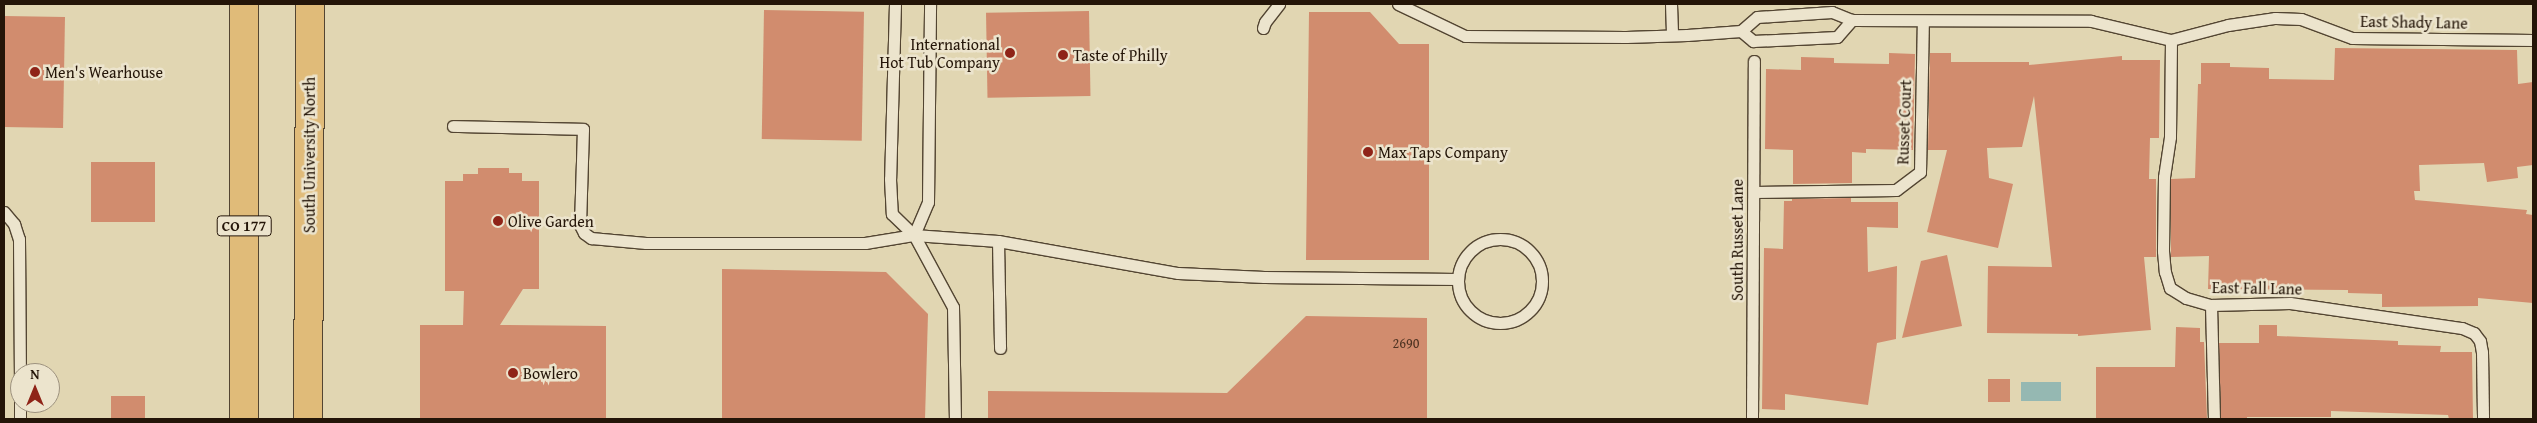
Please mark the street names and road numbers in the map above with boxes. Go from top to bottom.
street label: East Shady Lane [2360,11,2468,33]
street label: South University North [299,77,319,233]
street label: Russet Court [1893,79,1915,165]
street label: South Russet Lane [1727,179,1747,301]
road number: CO 177 [216,214,272,238]
street label: East Fall Lane [2212,278,2302,298]

